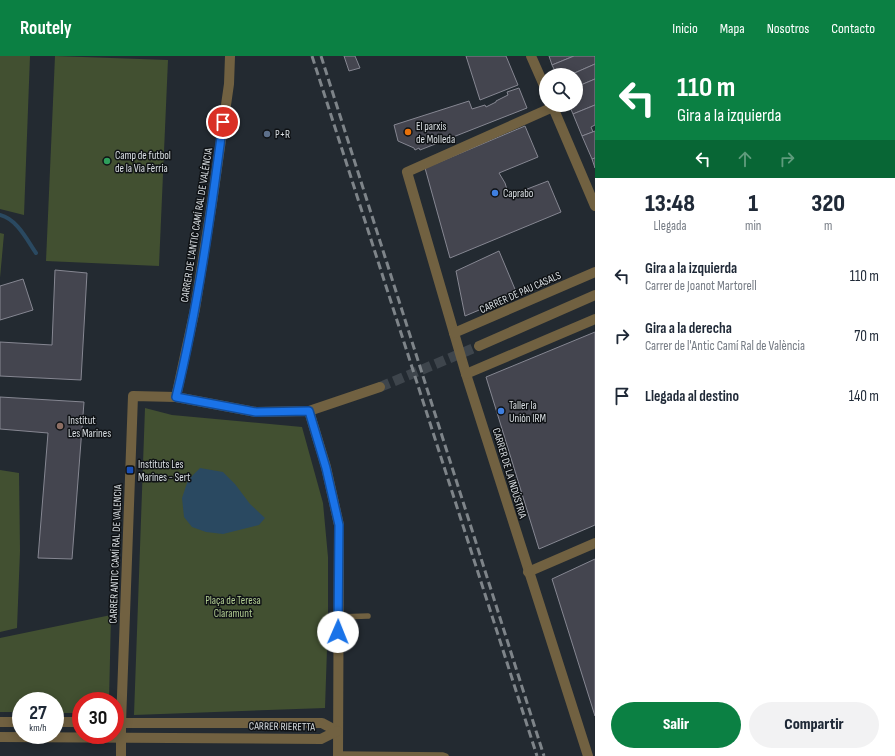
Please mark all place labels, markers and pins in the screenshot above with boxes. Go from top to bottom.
pin [206,105,240,139]
place label: El parxis de Molleda [416,120,455,146]
marker: El parxis de Molleda [403,127,413,137]
place label: P+R [275,128,290,141]
marker: P+R [262,129,272,139]
place label: Camp de futbol de la Via Fèrria [115,149,171,175]
marker: Camp de futbol de la Via Fèrria [102,156,112,166]
place label: Caprabo [503,187,534,200]
marker: Caprabo [490,188,500,198]
place label: Taller la Unión IRM [509,399,546,425]
marker: Taller la Unión IRM [496,406,506,416]
place label: Institut Les Marines [68,414,111,440]
marker: Institut Les Marines [55,421,65,431]
place label: Instituts Les Marines - Sert [138,458,191,484]
marker: Instituts Les Marines - Sert [125,465,135,475]

